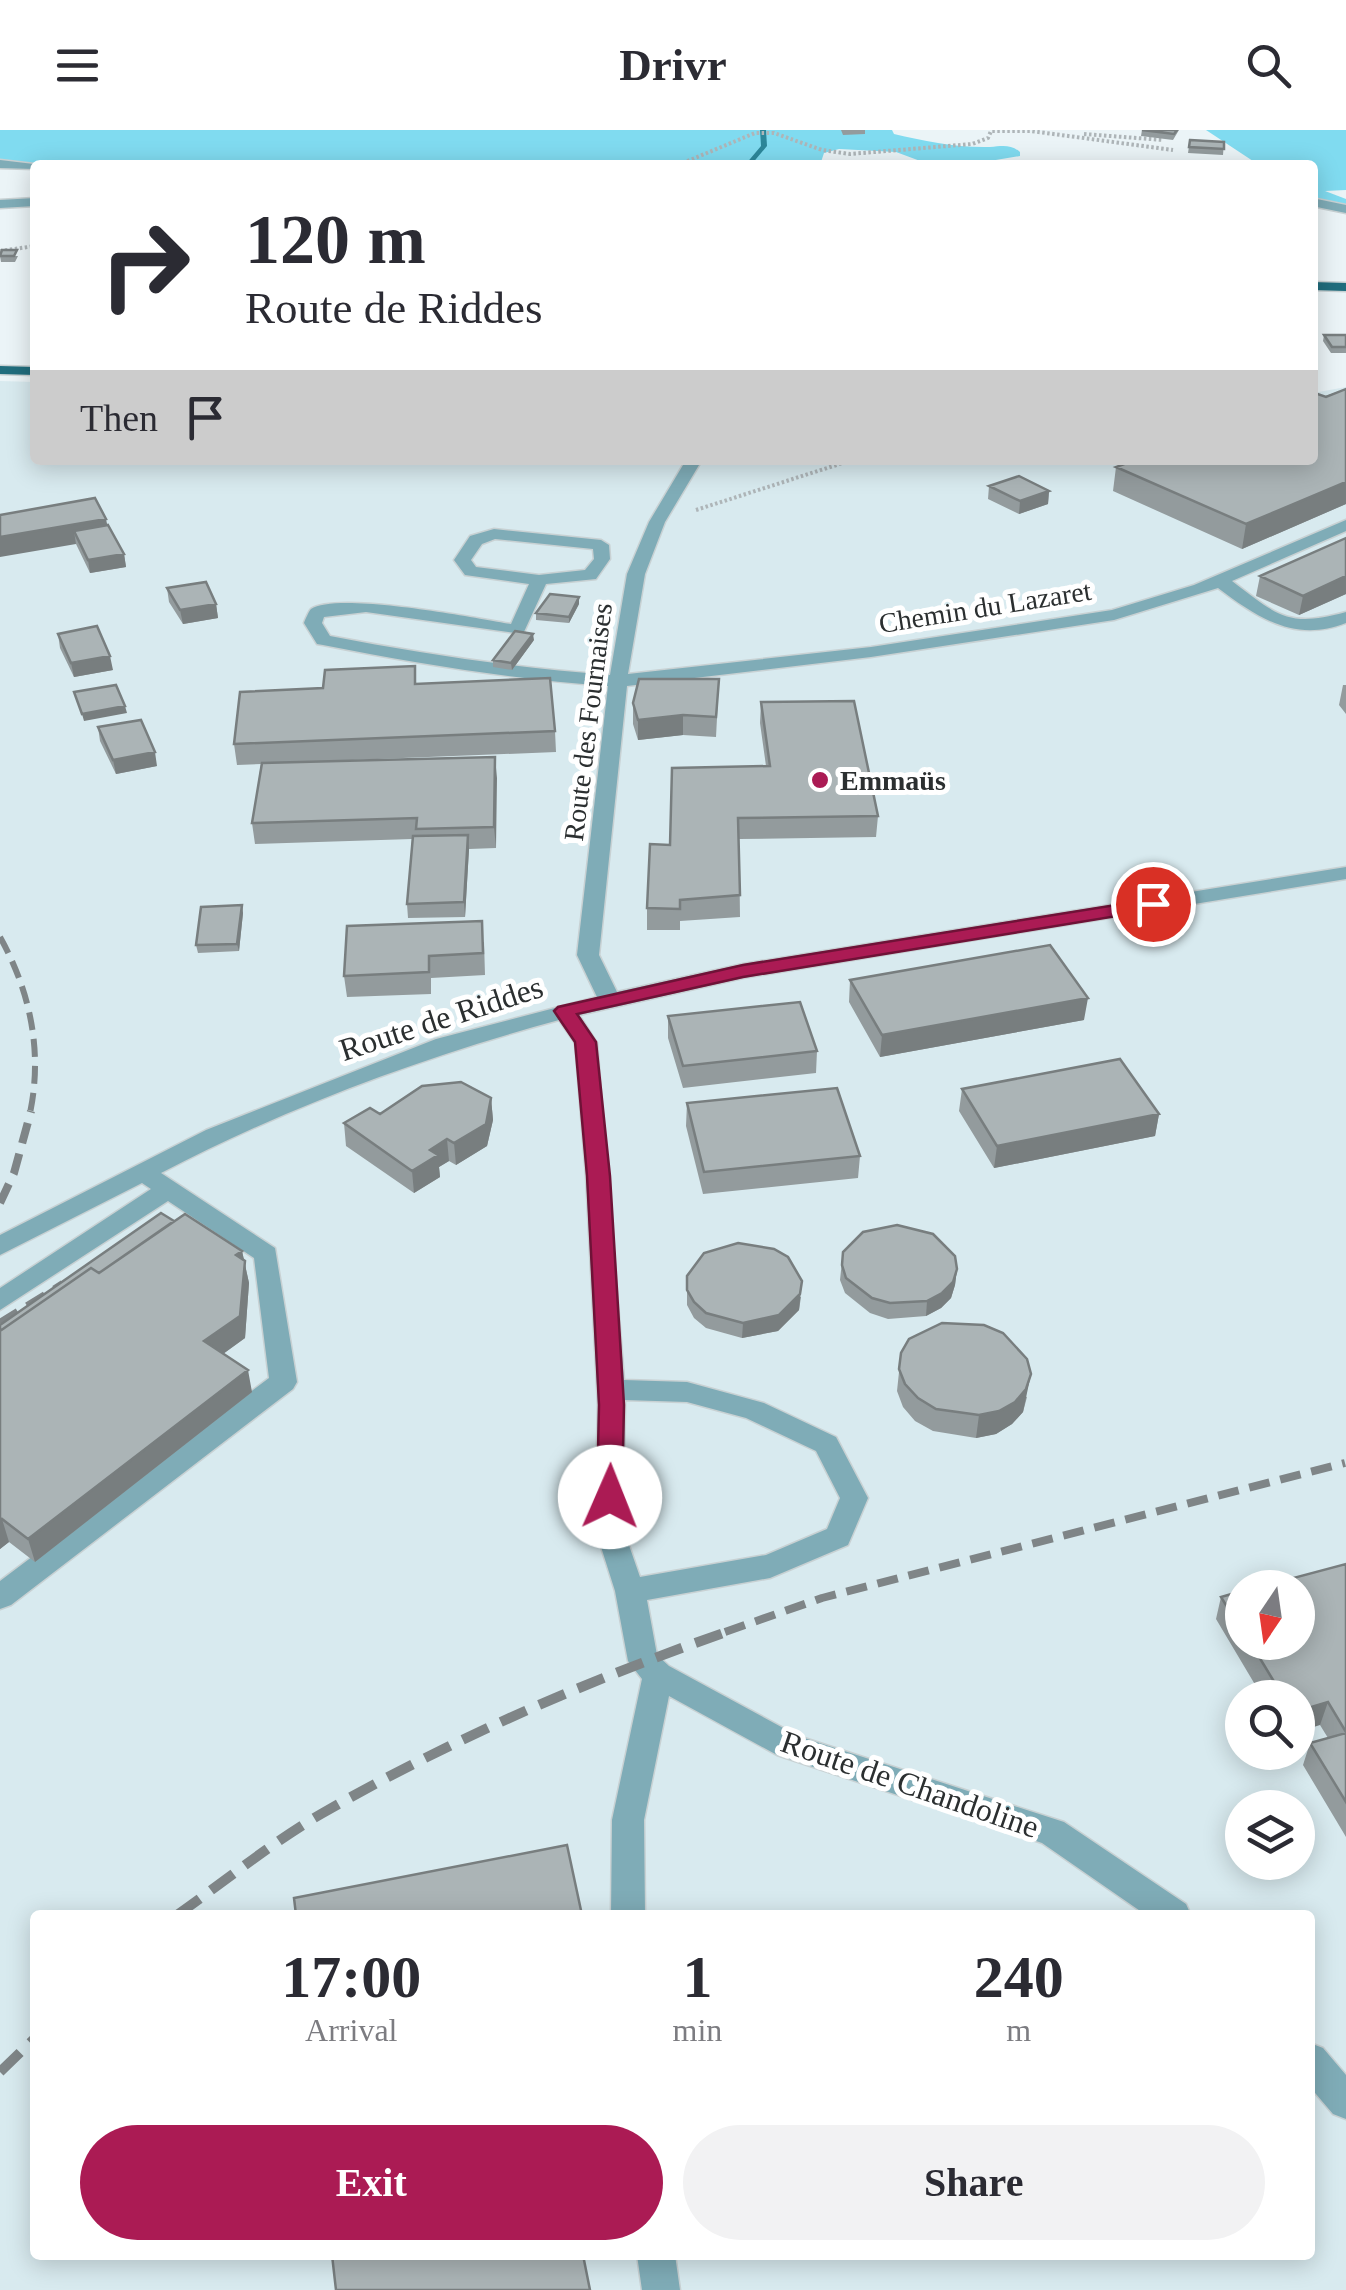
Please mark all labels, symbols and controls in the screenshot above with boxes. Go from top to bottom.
icon: menu [50,38,105,93]
icon: search [1241,38,1296,93]
text: Drivr [619,40,727,90]
icon: right [80,200,210,330]
text: 120 m [245,201,426,278]
text: Route de Riddes [245,283,542,333]
icon: arrive [178,390,233,445]
text: Then [80,397,158,439]
street label: Chemin du Lazaret [877,575,1094,639]
street label: Route des Fournaises [558,601,618,843]
place label: Emmaüs [840,765,946,796]
marker: Emmaüs [809,769,831,791]
pin [1111,862,1196,947]
icon: arrive [1126,877,1181,932]
street label: Route de Riddes [335,968,547,1068]
position arrow [558,1445,662,1549]
north arrow [1225,1570,1315,1660]
map controls [1225,1570,1315,1880]
button: search [1225,1680,1315,1770]
street label: Route de Chandoline [776,1723,1044,1845]
button: layers [1225,1790,1315,1880]
text: 17:00 [281,1944,421,2010]
text: 1 [682,1944,712,2010]
text: 240 [974,1944,1064,2010]
text: Arrival [305,2012,397,2048]
text: min [673,2012,722,2048]
text: m [1006,2012,1031,2048]
button: Exit [80,2125,663,2240]
button: Share [683,2125,1265,2240]

